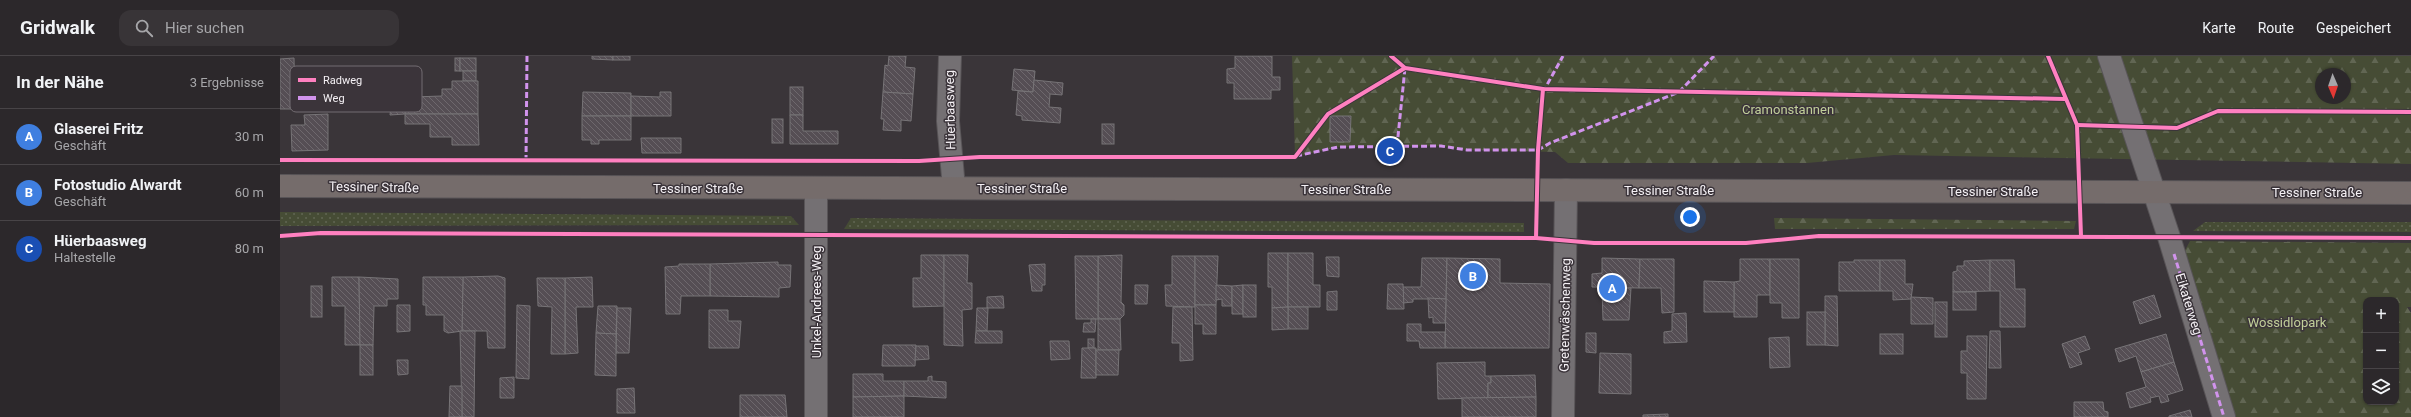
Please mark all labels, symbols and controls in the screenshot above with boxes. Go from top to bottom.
search box [119,10,399,46]
text: Gridwalk [20,16,95,39]
icon: search [133,17,155,39]
text: Hier suchen [165,19,244,37]
text: Karte [2202,20,2236,36]
text: Route [2258,20,2294,36]
text: Gespeichert [2316,20,2391,36]
legend [290,66,422,112]
north arrow [2315,68,2351,104]
street label: Hüerbaasweg [942,70,958,150]
text: In der Nähe [16,72,104,92]
text: Radweg [323,74,362,87]
text: 3 Ergebnisse [190,75,264,90]
text: Weg [323,92,345,105]
park label: Cramonstannen [1742,102,1834,117]
text: Glaserei Fritz [54,120,143,138]
text: A [25,129,33,144]
text: 30 m [235,129,264,144]
pin: C [1377,136,1403,166]
text: Geschäft [54,138,106,153]
text: Fotostudio Alwardt [54,176,182,194]
street label: Tessiner Straße [329,179,419,195]
street label: Tessiner Straße [653,181,743,196]
street label: Tessiner Straße [977,181,1067,196]
street label: Tessiner Straße [1301,182,1391,197]
street label: Tessiner Straße [1624,183,1714,198]
street label: Tessiner Straße [1948,184,2038,199]
text: B [25,185,33,200]
text: 60 m [235,185,264,200]
street label: Tessiner Straße [2272,185,2362,200]
text: Geschäft [54,194,106,209]
your location [1680,207,1700,227]
text: Hüerbaasweg [54,232,146,250]
text: C [25,241,33,256]
text: 80 m [235,241,264,256]
street label: Unkel-Andrees-Weg [809,246,824,358]
text: Haltestelle [54,250,116,265]
street label: Gretenwäschenweg [1557,258,1573,372]
pin: B [1460,261,1486,291]
street label: Eikaterweg [2172,271,2206,337]
pin: A [1599,273,1625,303]
map controls [2363,297,2399,405]
button: + [2363,297,2399,333]
park label: Wossidlopark [2248,315,2327,330]
button: − [2363,333,2399,369]
button: layers [2363,369,2399,405]

